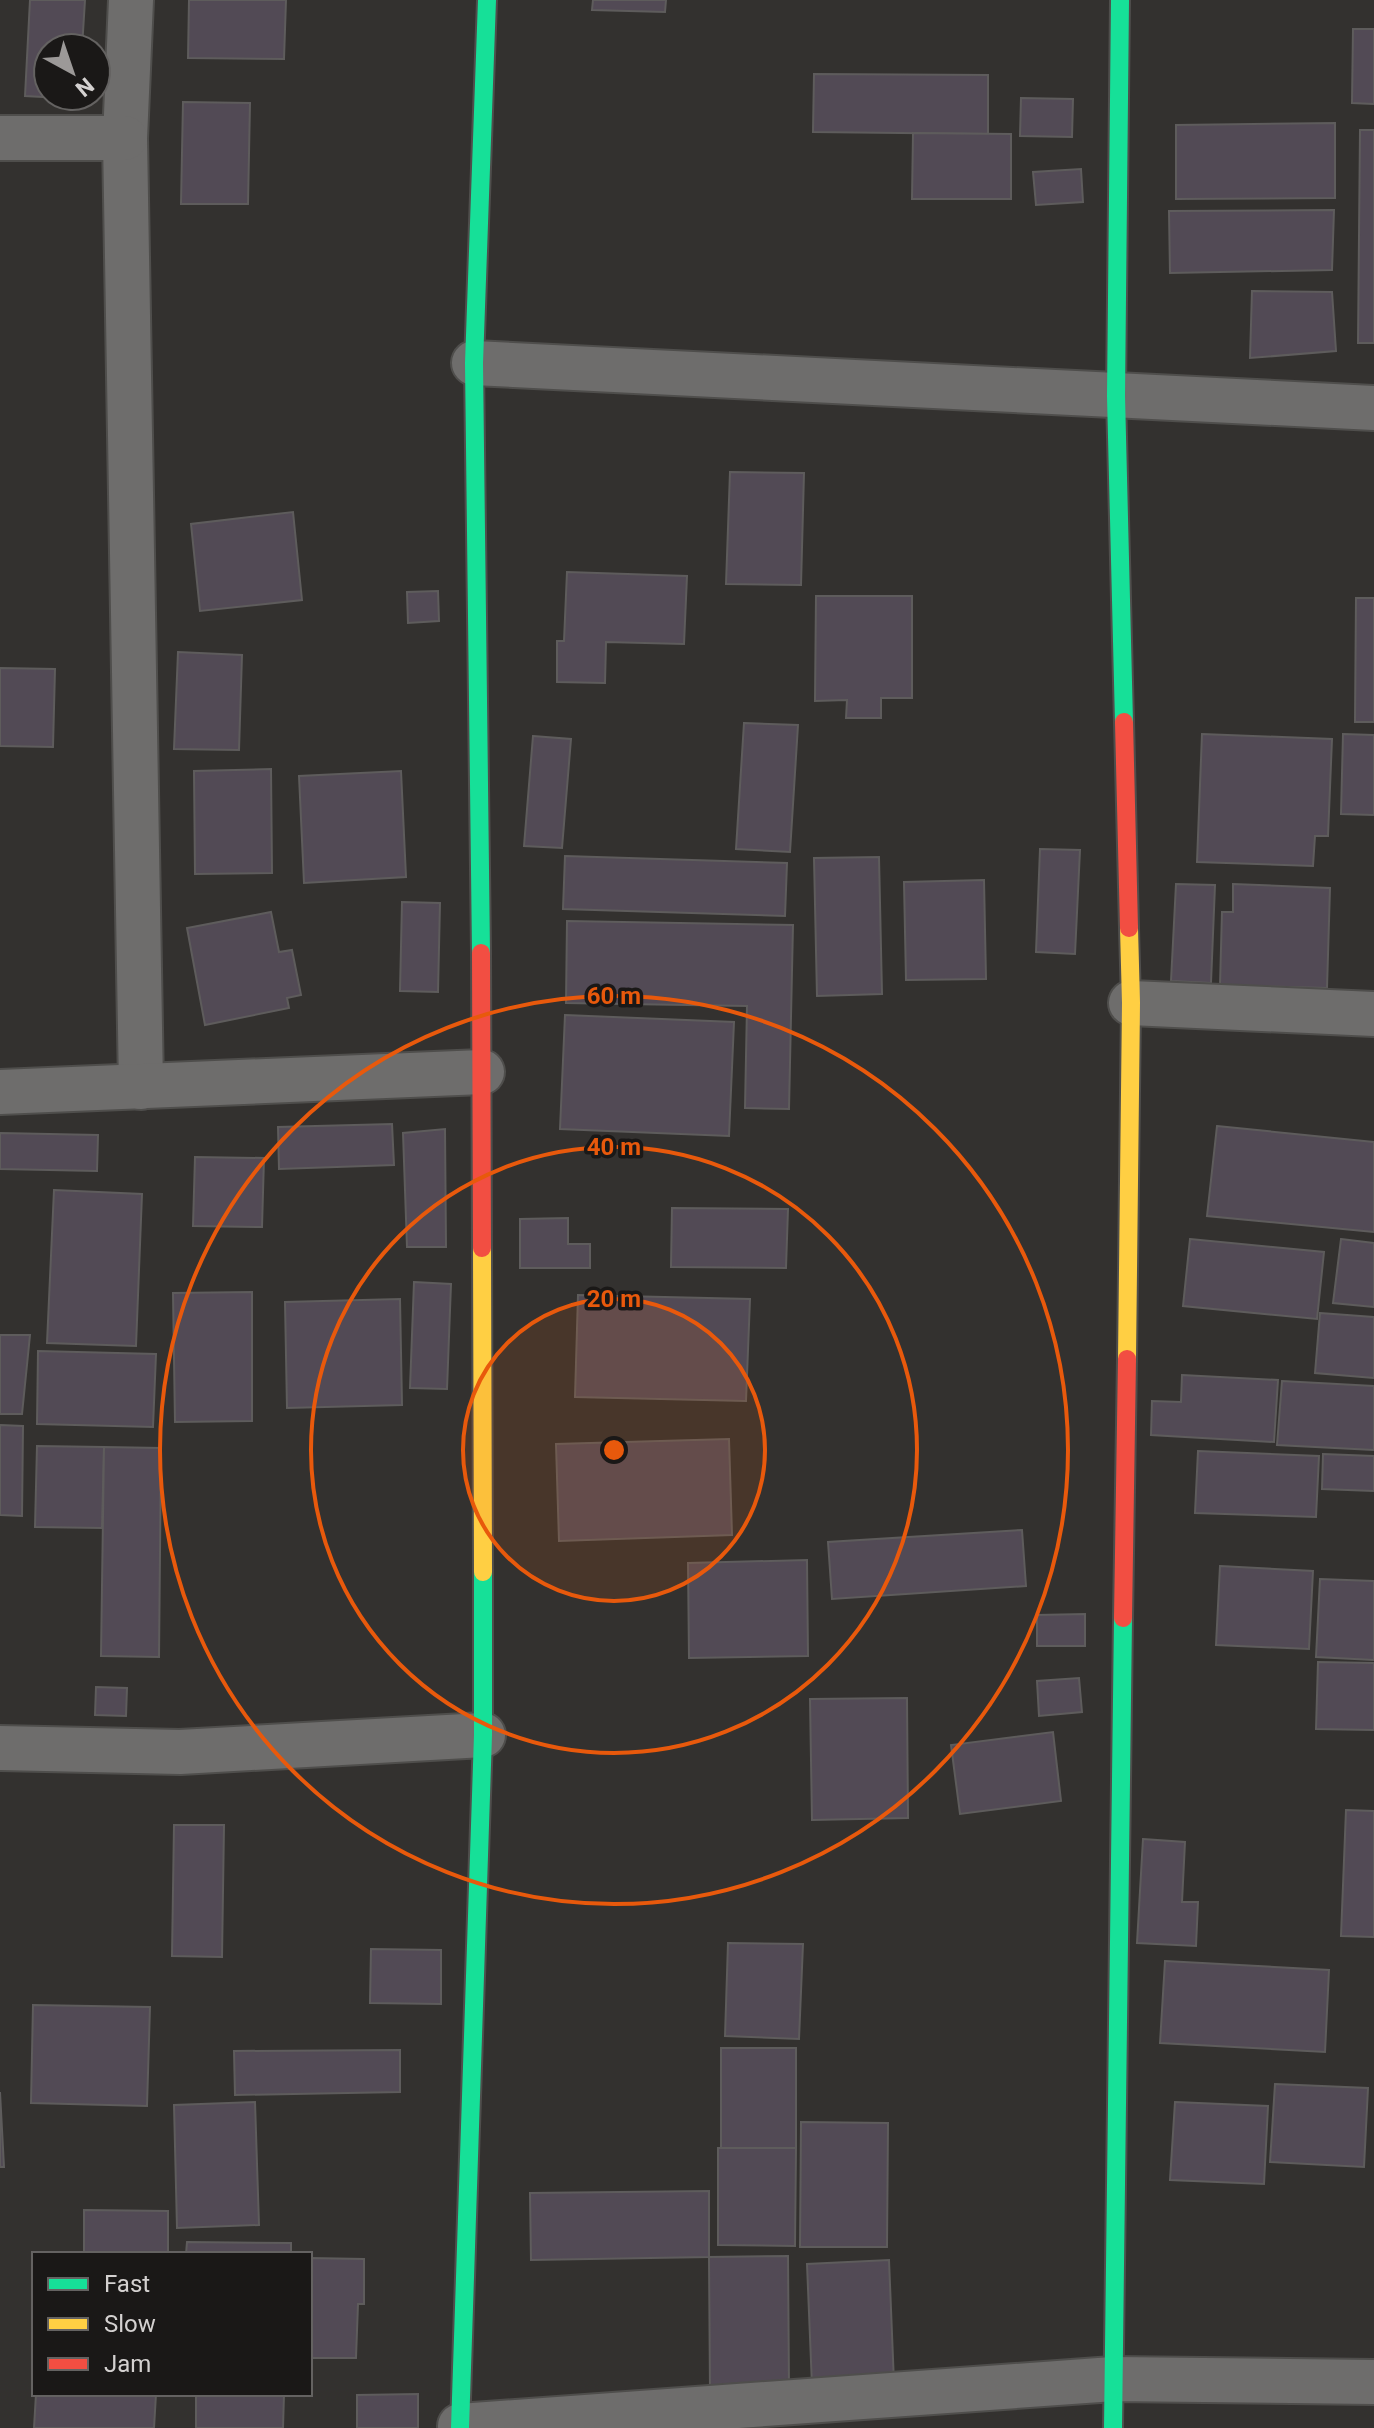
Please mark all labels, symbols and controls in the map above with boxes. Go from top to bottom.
north arrow [32,32,112,112]
text: N [71,72,99,102]
text: 60 m [587,982,641,1010]
text: 40 m [587,1133,641,1161]
text: 20 m [587,1285,641,1313]
centre of rings [600,1436,628,1464]
legend [32,2252,312,2396]
text: Fast [104,2270,150,2298]
text: Slow [104,2310,156,2338]
text: Jam [104,2350,151,2378]

